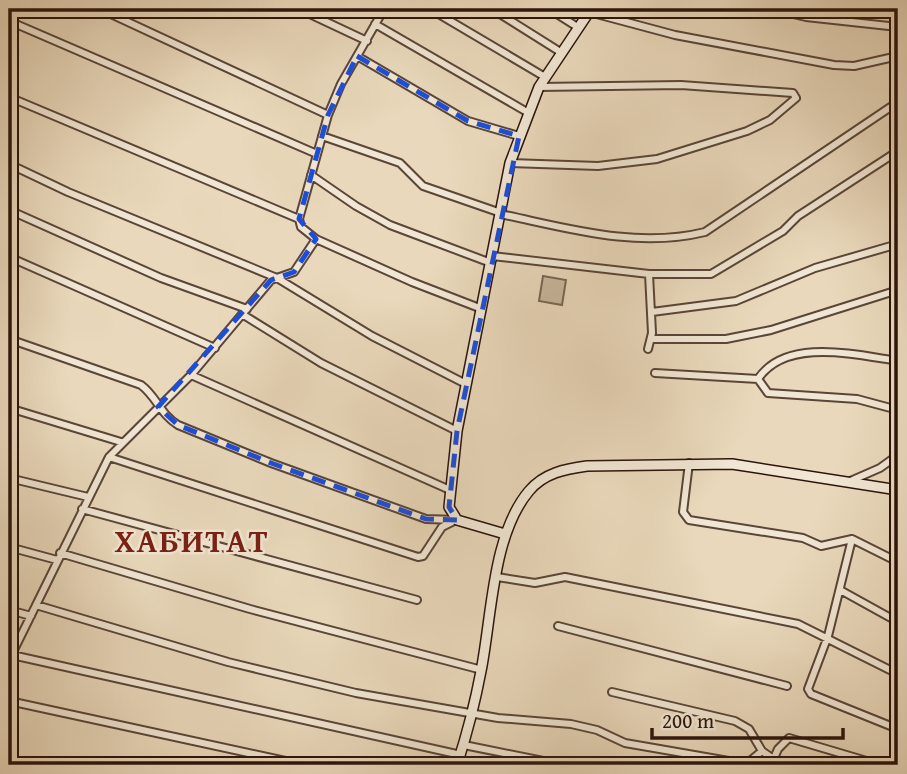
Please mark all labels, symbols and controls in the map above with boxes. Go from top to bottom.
district label: ХАБИТАТ [114,517,270,564]
scale bar [652,697,842,741]
text: 200 m [662,705,714,736]

